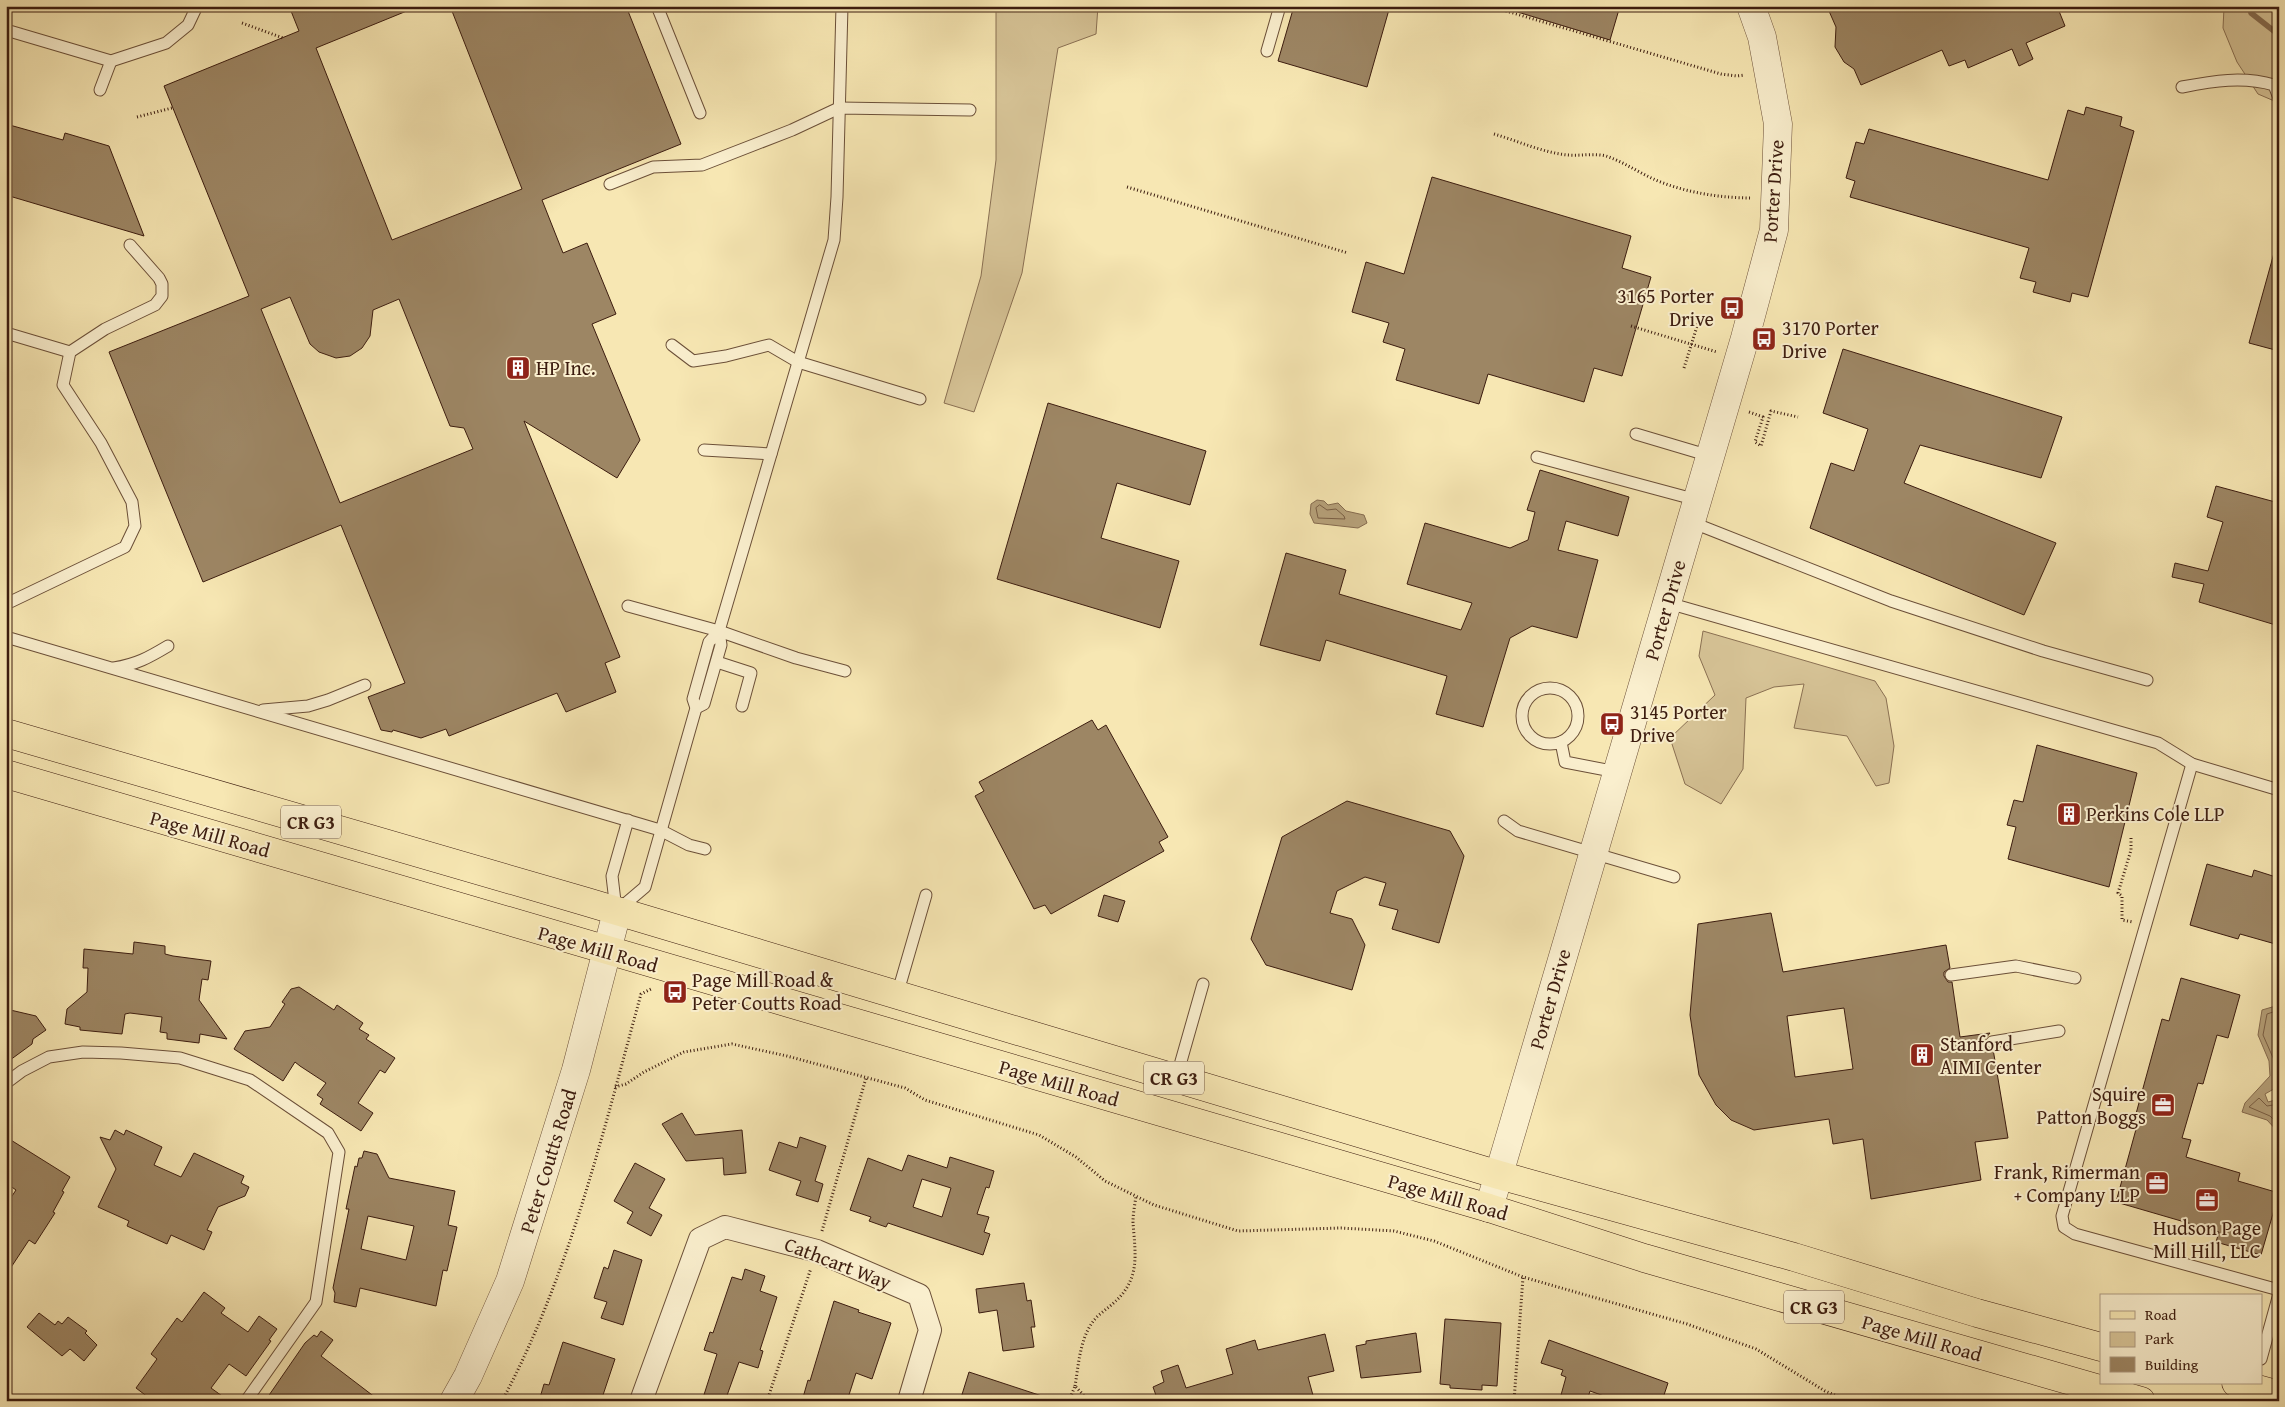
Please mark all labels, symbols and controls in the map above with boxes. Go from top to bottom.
street label: Porter Drive [1754,138,1791,243]
place label: 3165 Porter Drive [1617,281,1714,333]
bus stop icon: 3165 Porter Drive [1719,295,1745,321]
place label: 3170 Porter Drive [1782,313,1879,365]
bus stop icon: 3170 Porter Drive [1751,326,1777,352]
place label: HP Inc. [536,353,596,382]
building icon: HP Inc. [505,355,531,381]
street label: Porter Drive [1636,556,1693,663]
place label: 3145 Porter Drive [1630,697,1727,749]
bus stop icon: 3145 Porter Drive [1599,711,1625,737]
place label: Perkins Cole LLP [2086,799,2224,828]
building icon: Perkins Cole LLP [2056,801,2082,827]
street label: Page Mill Road [147,803,274,865]
road number: CR G3 [281,806,341,839]
street label: Page Mill Road [535,918,662,980]
street label: Porter Drive [1521,945,1578,1052]
place label: Page Mill Road & Peter Coutts Road [692,965,842,1017]
bus stop icon: Page Mill Road & Peter Coutts Road [662,979,688,1005]
place label: Stanford AIMI Center [1940,1029,2041,1081]
building icon: Stanford AIMI Center [1909,1042,1935,1068]
street label: Page Mill Road [996,1052,1123,1114]
road number: CR G3 [1144,1062,1204,1094]
place label: Squire Patton Boggs [2036,1079,2146,1131]
street label: Peter Coutts Road [512,1085,583,1237]
office icon: Squire Patton Boggs [2150,1092,2176,1118]
place label: Frank, Rimerman + Company LLP [1994,1157,2140,1209]
street label: Page Mill Road [1385,1166,1512,1228]
office icon: Frank, Rimerman + Company LLP [2144,1170,2170,1196]
office icon: Hudson Page Mill Hill, LLC [2194,1187,2220,1213]
place label: Hudson Page Mill Hill, LLC [2153,1213,2261,1265]
street label: Cathcart Way [781,1229,896,1296]
road number: CR G3 [1784,1290,1844,1324]
legend [2100,1294,2262,1384]
text: Road [2145,1304,2176,1325]
street label: Page Mill Road [1859,1307,1986,1369]
text: Park [2145,1328,2174,1349]
text: Building [2145,1354,2199,1375]

